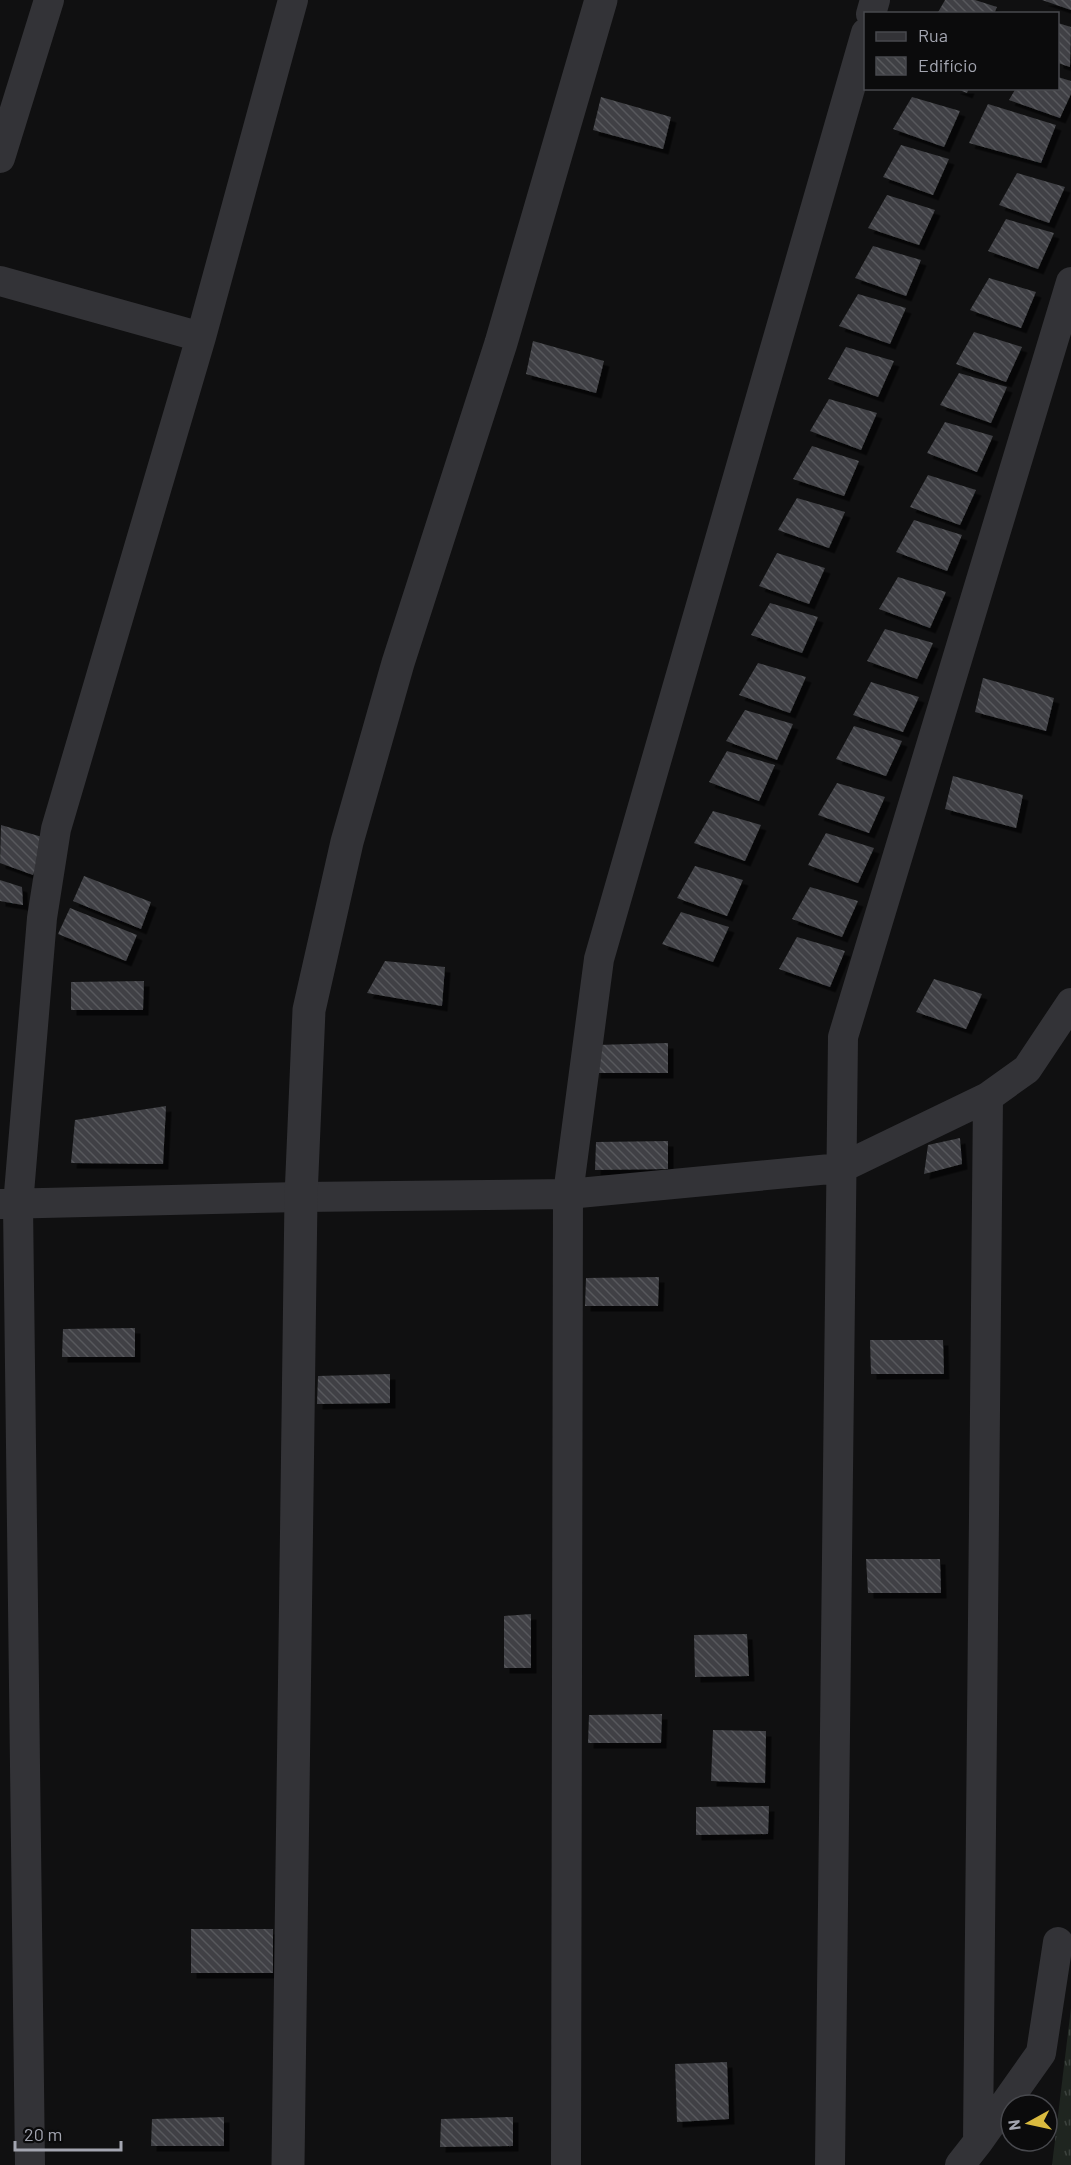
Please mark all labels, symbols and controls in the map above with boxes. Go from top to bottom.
legend [864,12,1059,90]
text: Rua [918,24,948,46]
text: Edifício [918,54,977,76]
north arrow [999,2093,1059,2153]
scale bar [15,2114,122,2152]
text: N [1004,2119,1024,2132]
text: 20 m [24,2123,62,2145]

